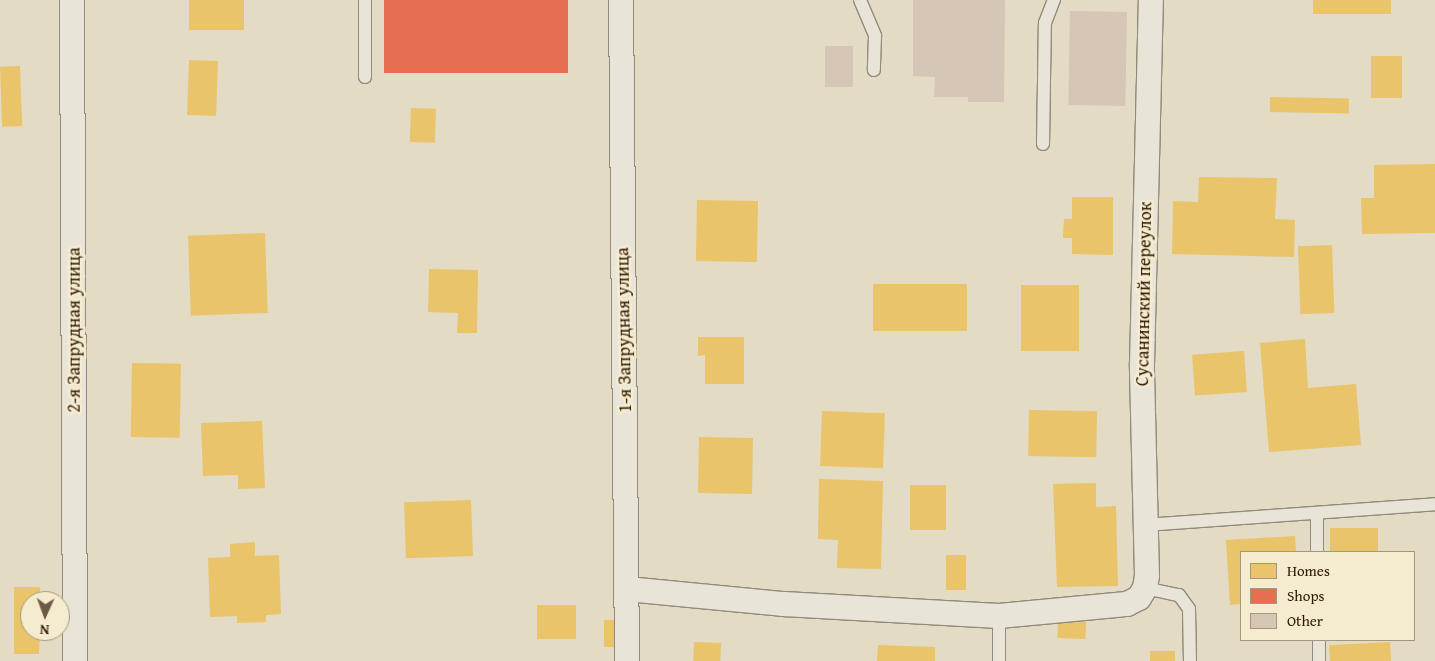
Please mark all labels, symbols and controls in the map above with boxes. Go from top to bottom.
street label: Сусанинский переулок [1132,202,1156,386]
street label: 2-я Запрудная улица [63,247,85,413]
street label: 1-я Запрудная улица [612,247,636,413]
legend [1240,551,1415,641]
text: Homes [1287,560,1330,581]
text: Shops [1287,585,1324,606]
north arrow [20,591,70,641]
text: Other [1287,610,1323,631]
text: N [39,620,50,640]

